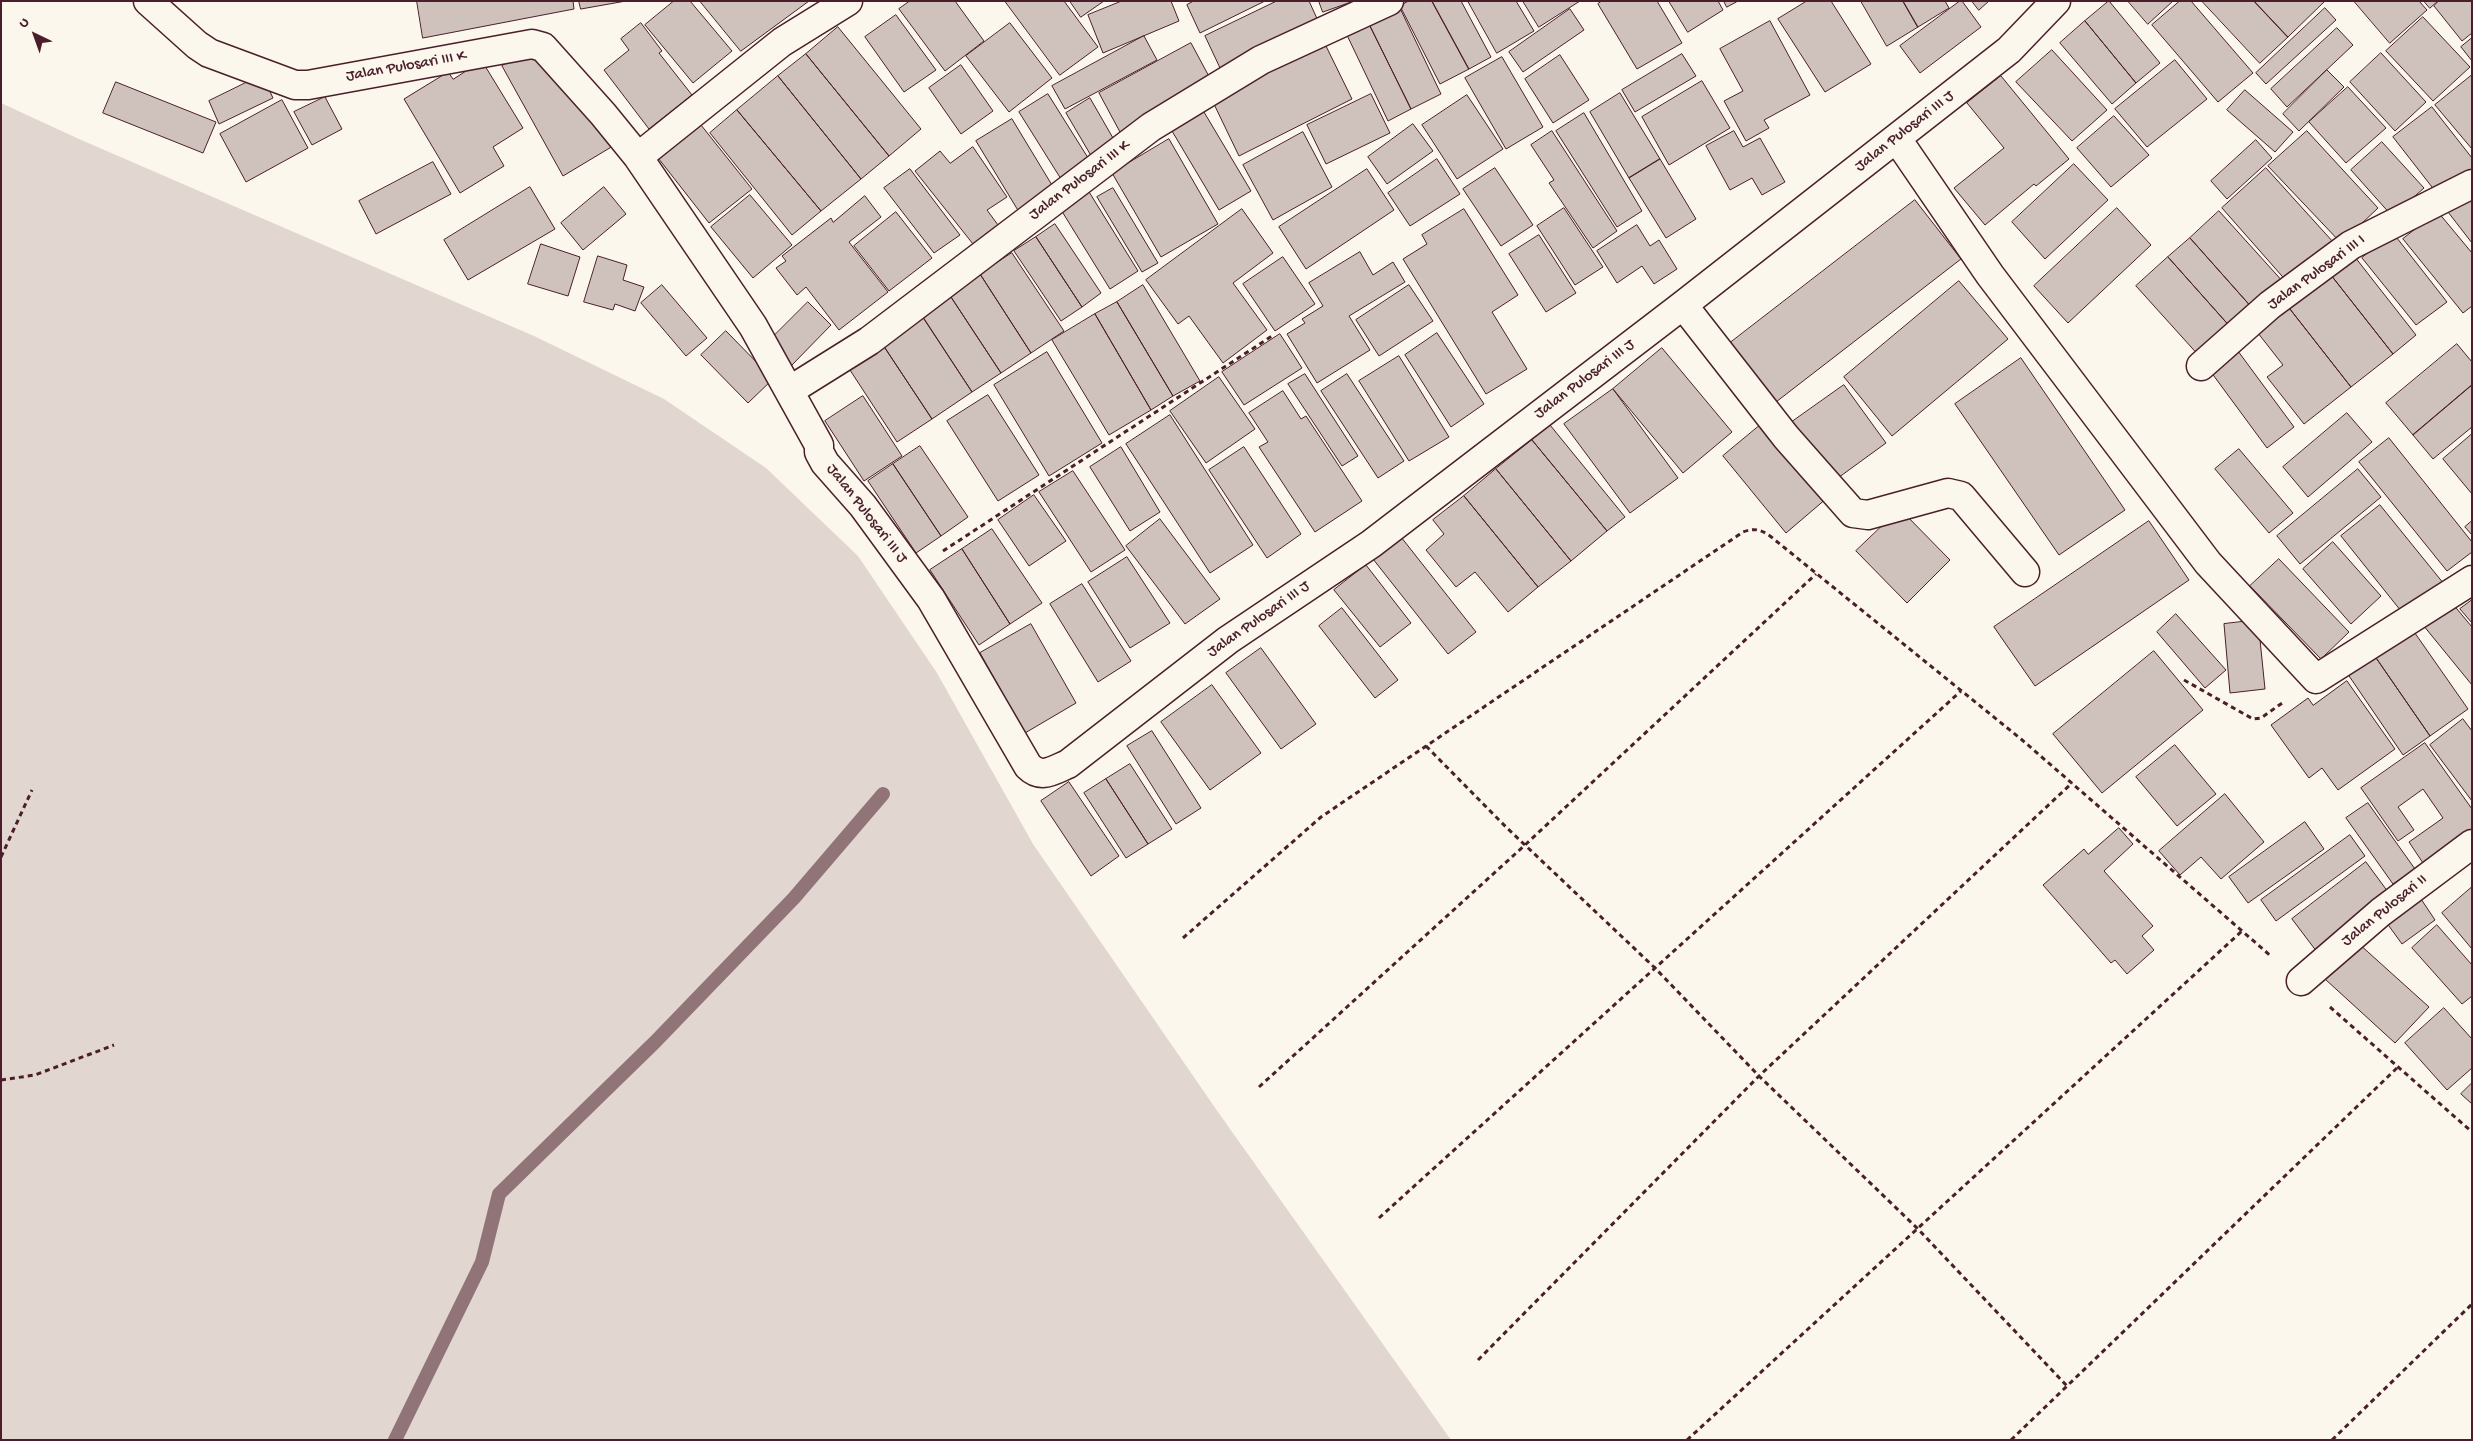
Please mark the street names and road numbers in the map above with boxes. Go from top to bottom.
street label: Jalan Pulosari III K [345,47,467,87]
street label: Jalan Pulosari III J [1851,87,1959,177]
street label: Jalan Pulosari III K [1026,137,1134,225]
street label: Jalan Pulosari III I [2264,231,2370,315]
street label: Jalan Pulosari III J [1531,336,1639,424]
street label: Jalan Pulosari III J [821,460,911,568]
street label: Jalan Pulosari III J [1204,577,1314,663]
street label: Jalan Pulosari II [2338,871,2432,951]

